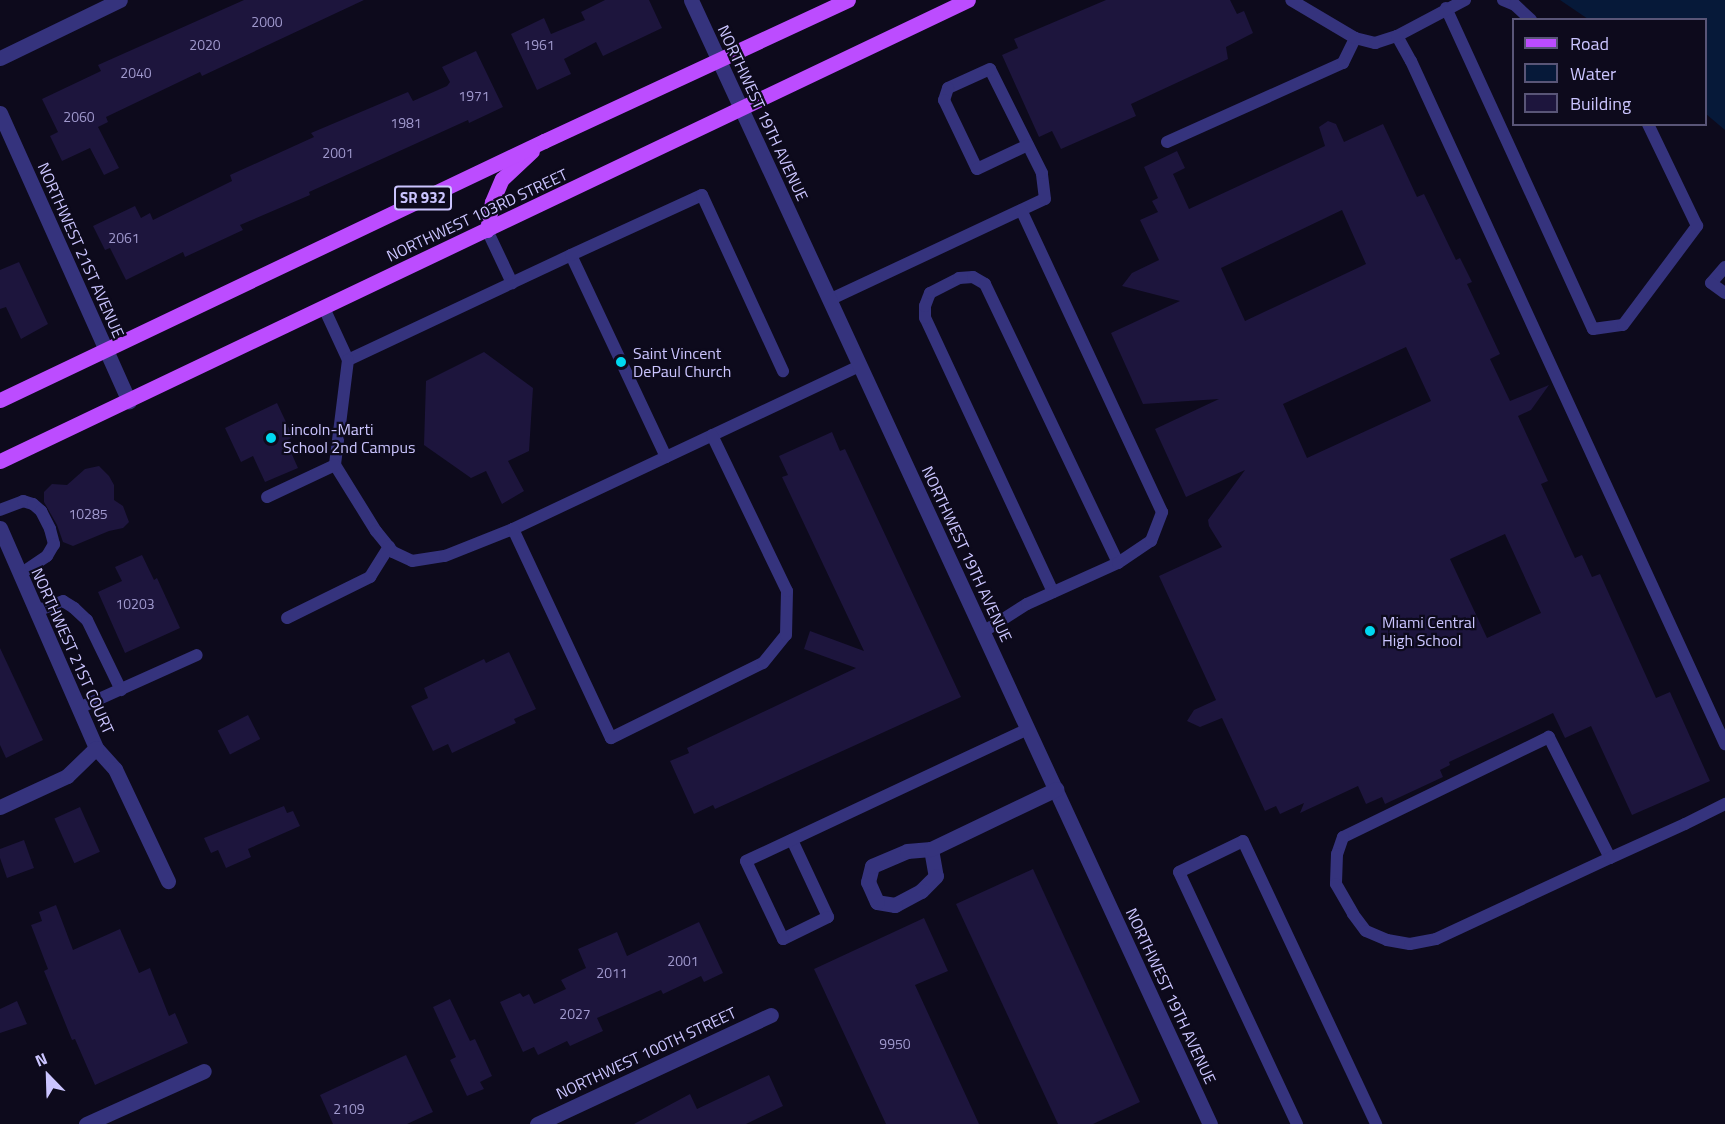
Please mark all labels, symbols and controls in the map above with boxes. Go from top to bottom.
house number: 2000 [251,14,283,30]
legend [1512,18,1707,126]
street label: NORTHWEST 19TH AVENUE [714,22,812,204]
text: Road [1570,30,1609,57]
house number: 2020 [189,37,221,53]
house number: 1961 [523,37,555,53]
text: Water [1570,60,1616,87]
house number: 2040 [120,65,152,81]
house number: 1971 [458,88,490,104]
text: Building [1570,90,1631,117]
house number: 2060 [63,109,95,125]
house number: 1981 [390,115,422,131]
house number: 2001 [322,145,354,161]
street label: NORTHWEST 21ST AVENUE [34,159,128,341]
street label: NORTHWEST 103RD STREET [383,165,571,265]
road number: SR 932 [393,186,453,210]
house number: 2061 [108,230,140,246]
place label: Saint Vincent DePaul Church [633,343,731,381]
marker: Saint Vincent DePaul Church [614,355,628,369]
place label: Lincoln-Marti School 2nd Campus [283,419,415,457]
marker: Lincoln-Marti School 2nd Campus [264,431,278,445]
street label: NORTHWEST 19TH AVENUE [918,463,1016,645]
house number: 10285 [68,506,108,522]
street label: NORTHWEST 21ST COURT [28,565,118,737]
house number: 10203 [115,596,155,612]
place label: Miami Central High School [1382,612,1475,650]
marker: Miami Central High School [1363,624,1377,638]
street label: NORTHWEST 19TH AVENUE [1122,905,1220,1087]
house number: 2001 [667,953,699,969]
house number: 2011 [596,965,628,981]
street label: NORTHWEST 100TH STREET [553,1003,739,1103]
house number: 2027 [559,1006,591,1022]
house number: 9950 [879,1036,911,1052]
north arrow [18,1046,78,1106]
text: N [31,1046,51,1073]
house number: 2109 [333,1101,365,1117]

